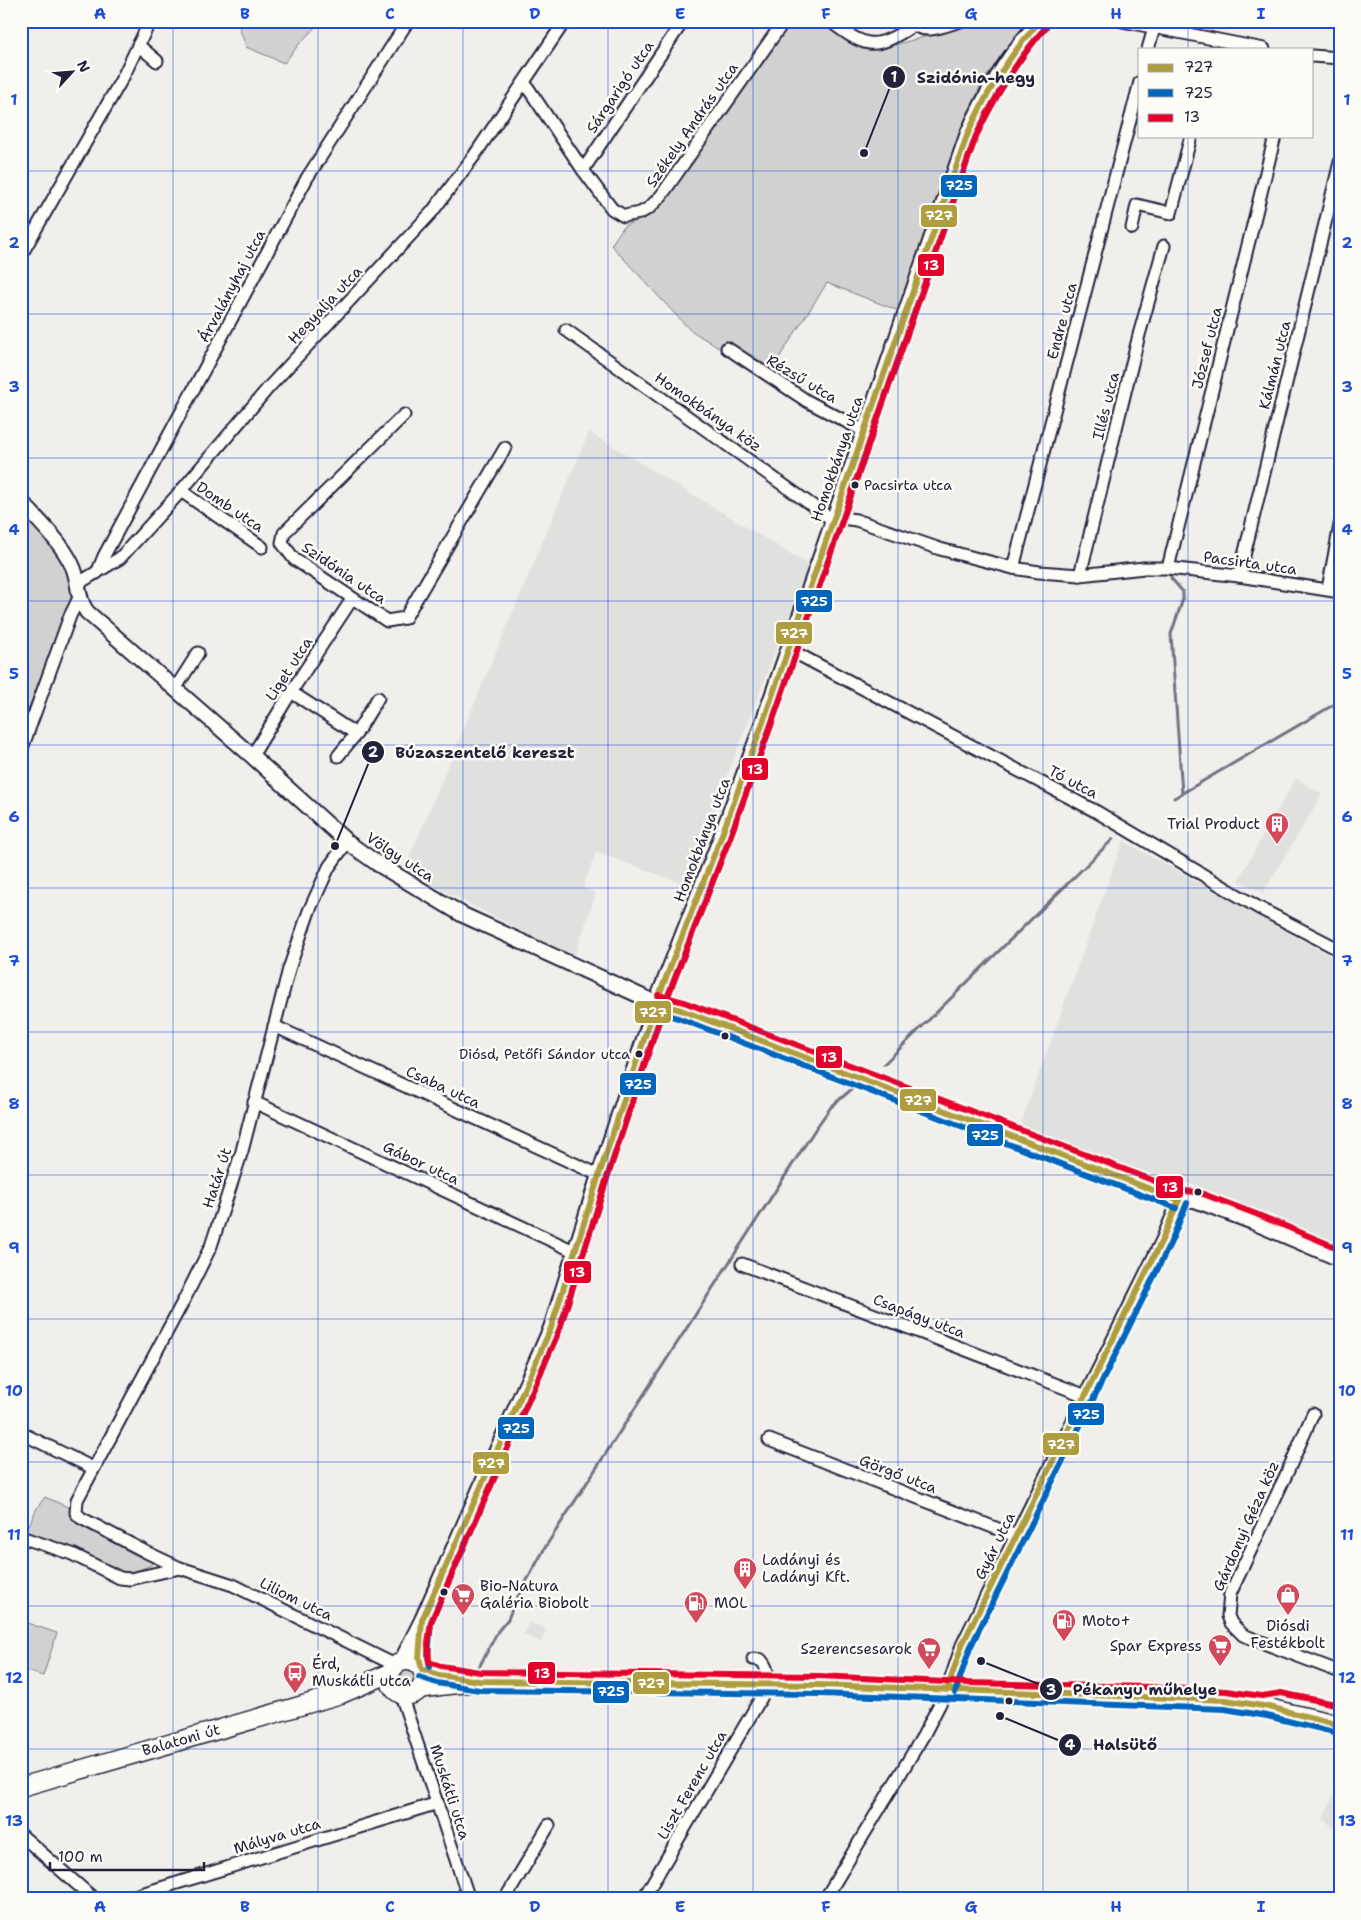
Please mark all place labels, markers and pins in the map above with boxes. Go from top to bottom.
callout: Szidónia-hegy [881,61,1045,92]
place label: Pacsirta utca [864,476,952,494]
marker: Pacsirta utca [850,480,860,490]
callout: Búzaszentelő kereszt [361,736,585,767]
building icon: Trial Product [1264,811,1290,845]
place label: Trial Product [1167,814,1260,834]
unlabelled marker [720,1031,730,1041]
place label: Diósd, Petőfi Sándor utca [459,1045,630,1063]
marker: Diósd, Petőfi Sándor utca [634,1049,644,1059]
unlabelled marker [1193,1187,1203,1197]
place label: Ladányi és Ladányi Kft. [762,1550,850,1587]
building icon: Ladányi és Ladányi Kft. [732,1556,758,1590]
place label: Bio-Natura Galéria Biobolt [480,1576,589,1613]
supermarket icon: Bio-Natura Galéria Biobolt [450,1582,476,1616]
shop icon: Diósdi Festékbolt [1275,1582,1301,1616]
unlabelled marker [439,1587,449,1597]
fuel station icon: MOL [683,1590,709,1624]
place label: MOL [714,1593,748,1613]
fuel station icon: Moto+ [1051,1608,1077,1642]
place label: Moto+ [1082,1611,1131,1631]
place label: Diósdi Festékbolt [1251,1616,1325,1653]
supermarket icon: Spar Express [1207,1633,1233,1667]
supermarket icon: Szerencsesarok [916,1636,942,1670]
place label: Spar Express [1110,1636,1202,1656]
place label: Szerencsesarok [800,1639,912,1659]
place label: Érd, Muskátli utca [312,1653,411,1691]
bus stop icon: Érd, Muskátli utca [282,1660,308,1694]
callout: Pékanyu műhelye [1038,1674,1228,1705]
unlabelled marker [1004,1696,1014,1706]
callout: Halsütő [1058,1729,1167,1760]

